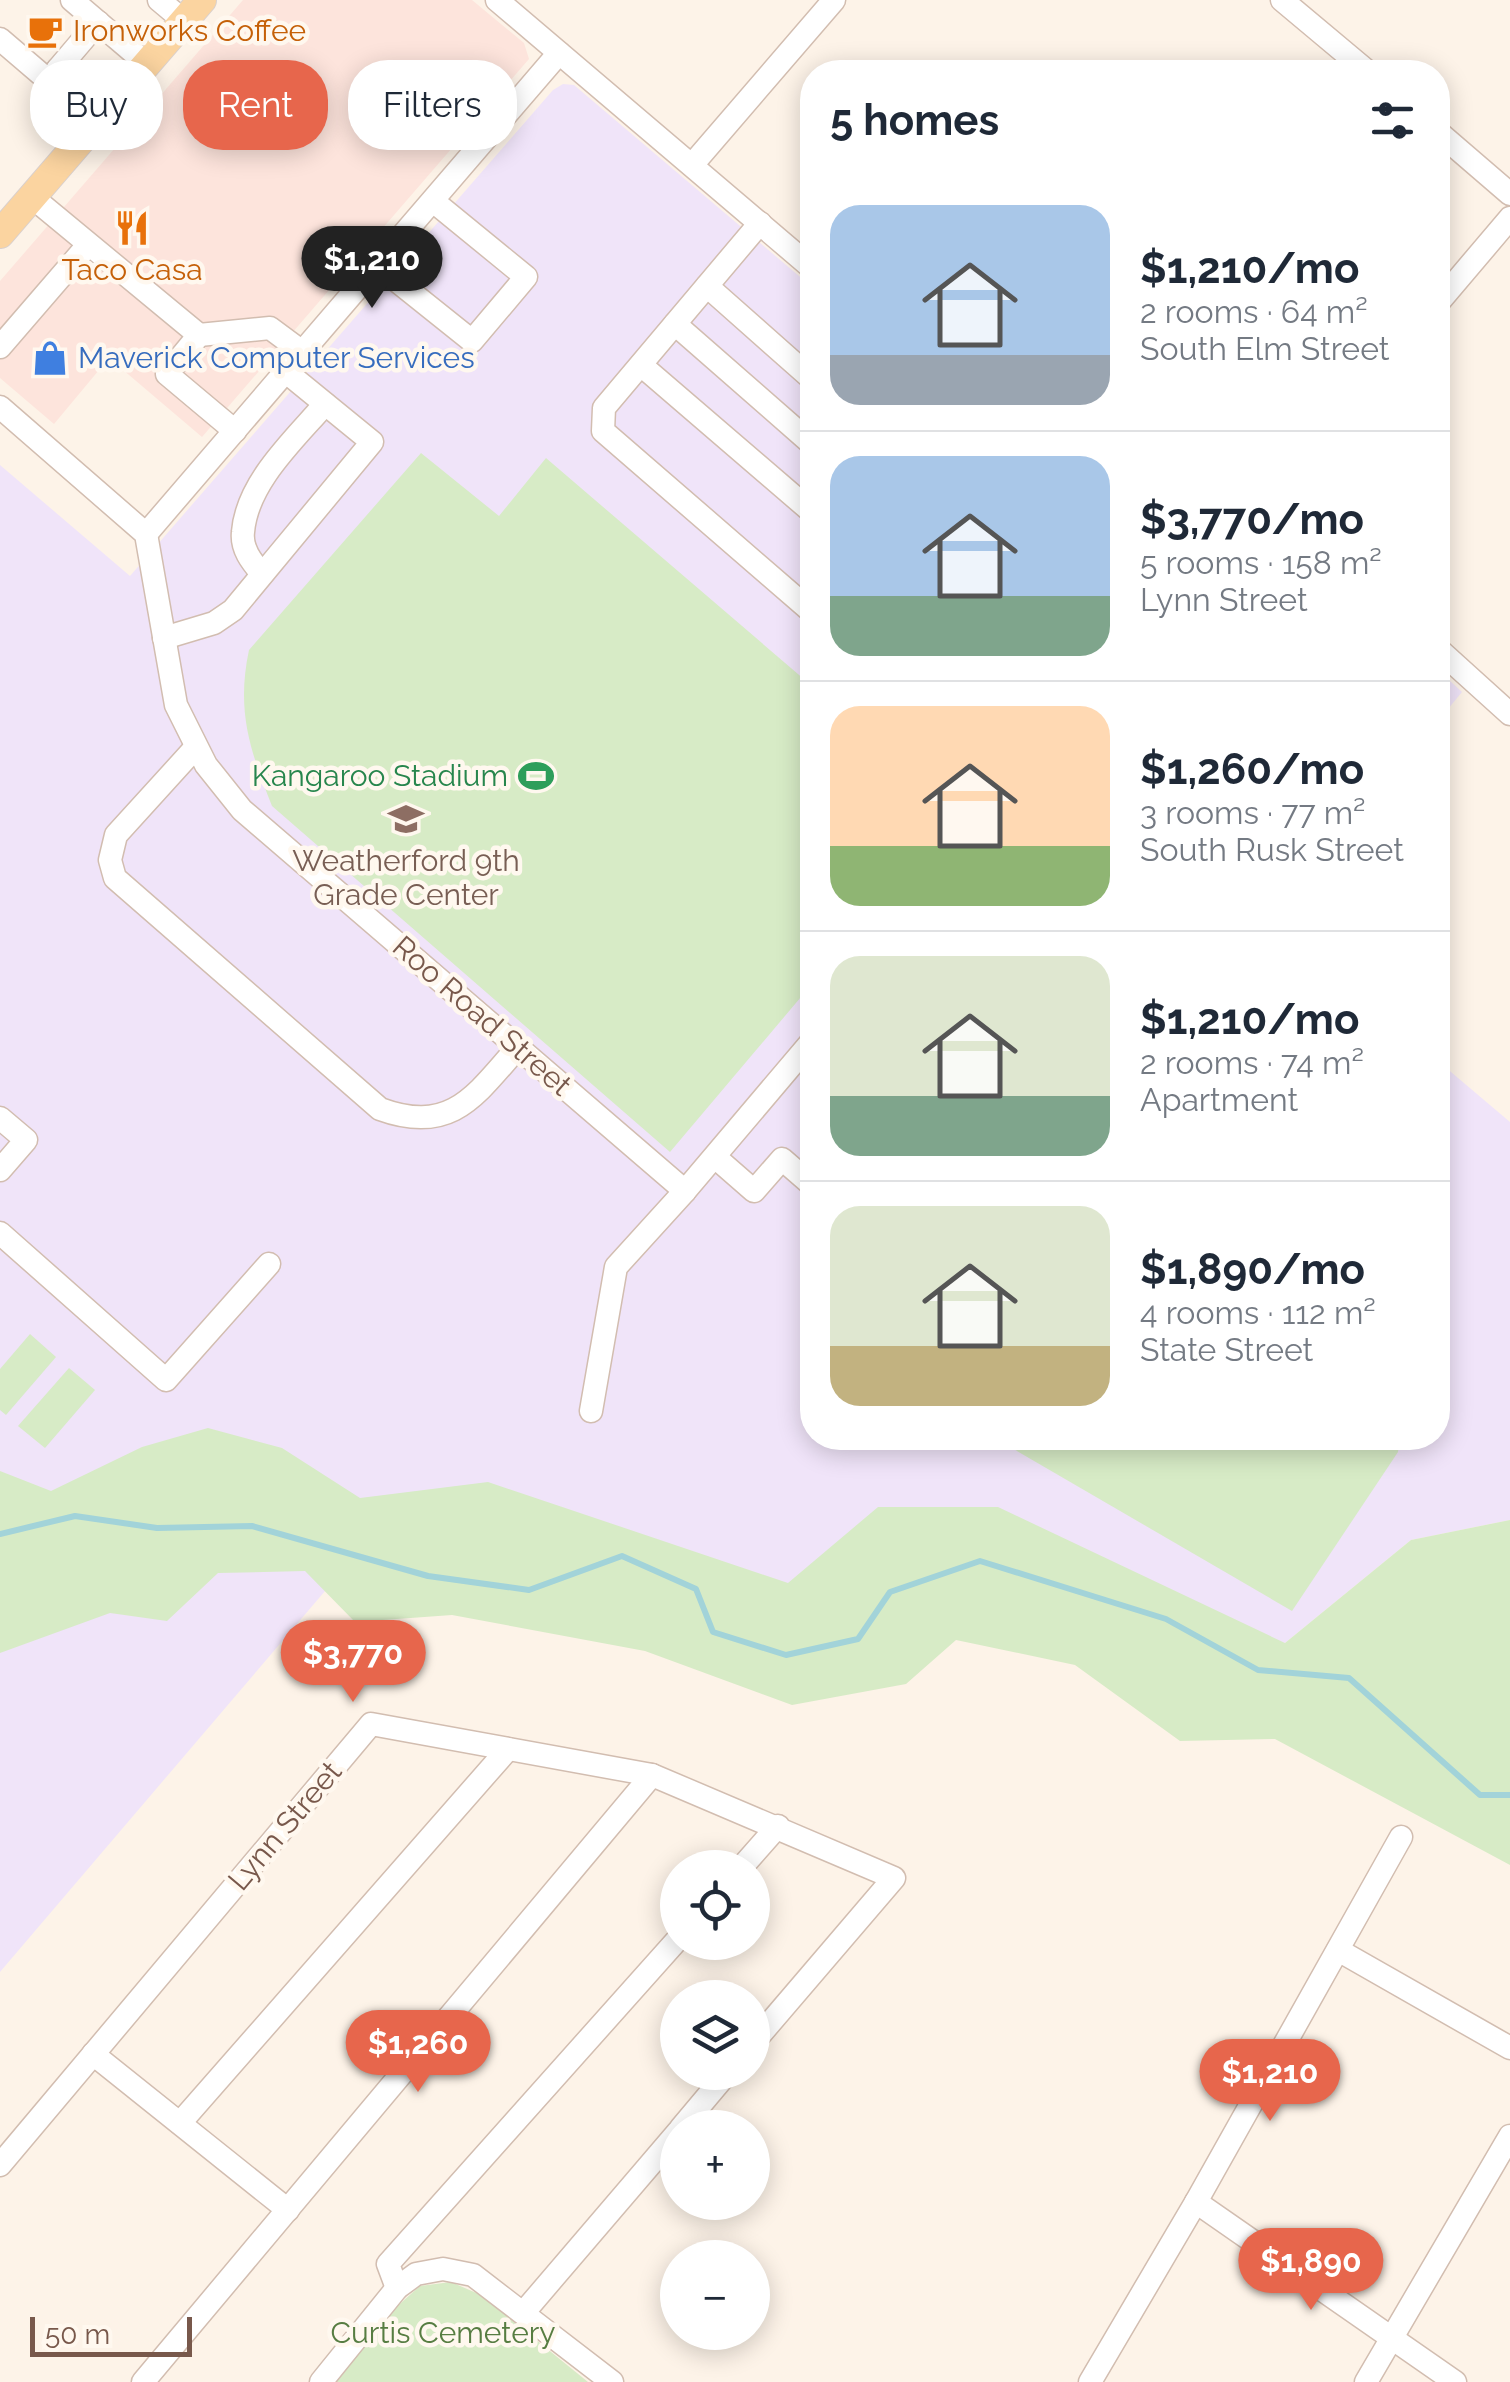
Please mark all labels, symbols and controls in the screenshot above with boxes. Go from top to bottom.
cafe icon: Ironworks Coffee [26,12,64,50]
place label: Ironworks Coffee [73,13,306,48]
chip: Buy [30,60,163,150]
chip: Rent [183,60,328,150]
chip: Filters [348,60,517,150]
icon: filters [1365,93,1420,148]
text: 5 homes [830,96,999,145]
restaurant icon: Taco Casa [113,209,151,247]
pin: $1,210 [291,226,453,311]
text: $1,210 [323,240,421,277]
text: $1,210/mo [1140,244,1359,293]
icon: home [910,245,1030,365]
place label: Taco Casa [61,252,203,287]
text: 2 rooms · 64 m² [1140,293,1368,330]
text: South Elm Street [1140,330,1389,367]
shop icon: Maverick Computer Services [31,339,69,377]
place label: Maverick Computer Services [78,340,475,375]
text: $3,770/mo [1140,495,1364,544]
icon: home [910,496,1030,616]
text: 5 rooms · 158 m² [1140,544,1382,581]
text: Lynn Street [1140,581,1308,618]
text: $1,260/mo [1140,745,1364,794]
icon: home [910,746,1030,866]
sports icon: Kangaroo Stadium [517,757,555,795]
place label: Kangaroo Stadium [252,758,508,793]
text: 3 rooms · 77 m² [1140,794,1366,831]
school or university icon: Weatherford 9th Grade Center [387,800,425,838]
text: South Rusk Street [1140,831,1404,868]
place label: Weatherford 9th Grade Center [292,843,520,912]
street label: Roo Road Street [386,929,579,1103]
text: $1,210/mo [1140,995,1359,1044]
icon: home [910,996,1030,1116]
text: 2 rooms · 74 m² [1140,1044,1364,1081]
text: Apartment [1140,1081,1298,1118]
text: $1,890/mo [1140,1245,1365,1294]
icon: home [910,1246,1030,1366]
text: 4 rooms · 112 m² [1140,1294,1376,1331]
text: State Street [1140,1331,1313,1368]
pin: $3,770 [272,1620,434,1705]
text: $3,770 [303,1634,403,1671]
street label: Lynn Street [221,1754,349,1897]
map controls [660,1850,770,2350]
button: locate [660,1850,770,1960]
button: layers [660,1980,770,2090]
pin: $1,260 [337,2010,499,2095]
text: $1,260 [368,2024,468,2061]
pin: $1,210 [1189,2039,1351,2124]
text: $1,210 [1221,2053,1319,2090]
button: + [660,2110,770,2220]
pin: $1,890 [1230,2228,1392,2313]
button: − [660,2240,770,2350]
text: $1,890 [1260,2242,1362,2279]
scale bar [30,2312,192,2356]
park label: Curtis Cemetery [330,2315,556,2350]
text: 50 m [45,2318,110,2351]

